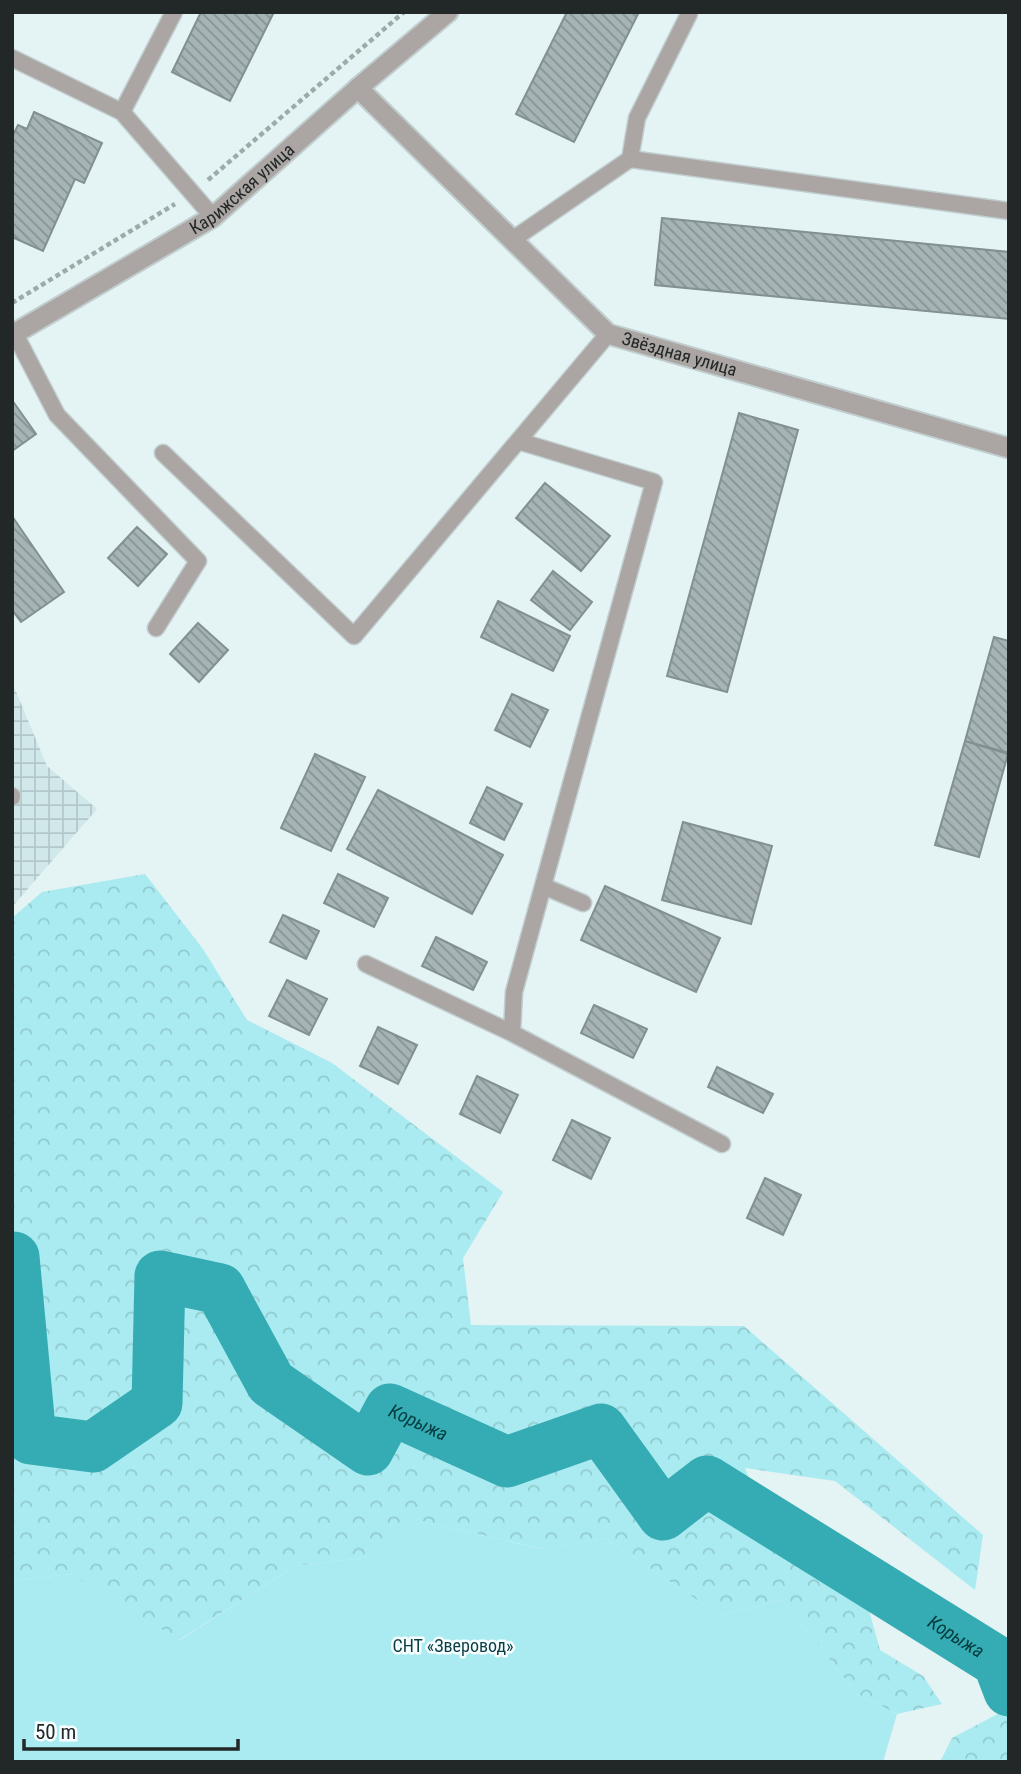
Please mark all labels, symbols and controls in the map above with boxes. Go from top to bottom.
street label: Карижская улица [186,139,298,238]
street label: Звёздная улица [620,327,740,380]
water label: Корыжа [385,1399,451,1446]
water label: Корыжа [924,1610,988,1663]
park label: СНТ «Зверовод» [392,1635,514,1656]
scale bar [24,1708,238,1752]
text: 50 m [35,1720,76,1744]

